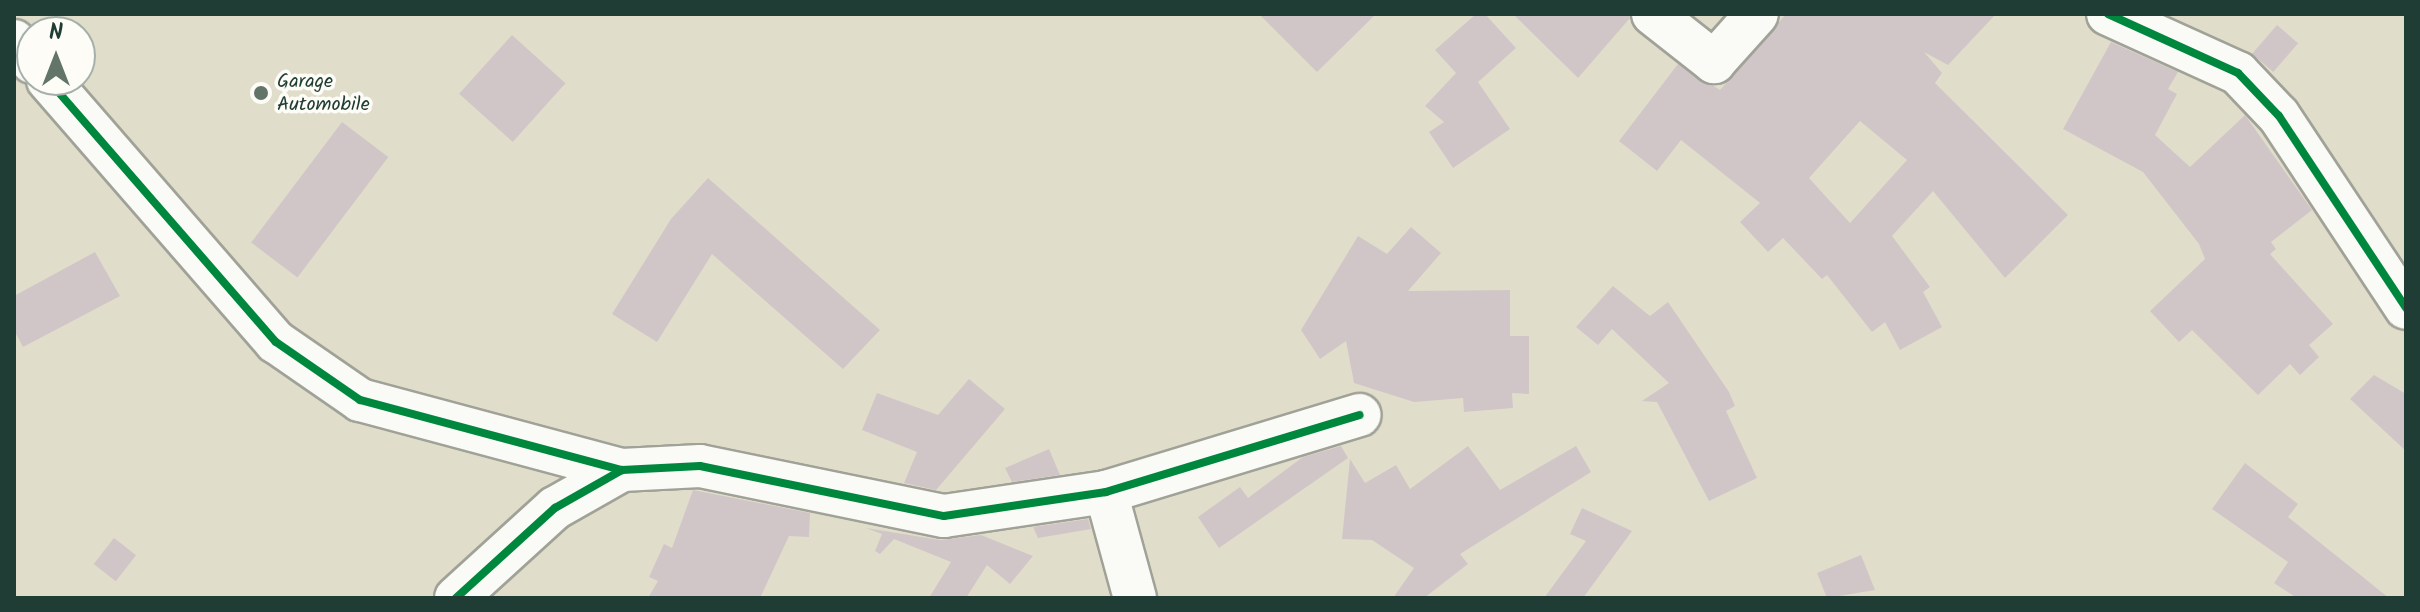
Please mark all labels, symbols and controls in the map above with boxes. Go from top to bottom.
north arrow [16,16,96,96]
text: N [49,16,63,51]
place label: Garage Automobile [277,70,370,117]
marker: Garage Automobile [252,84,270,102]

